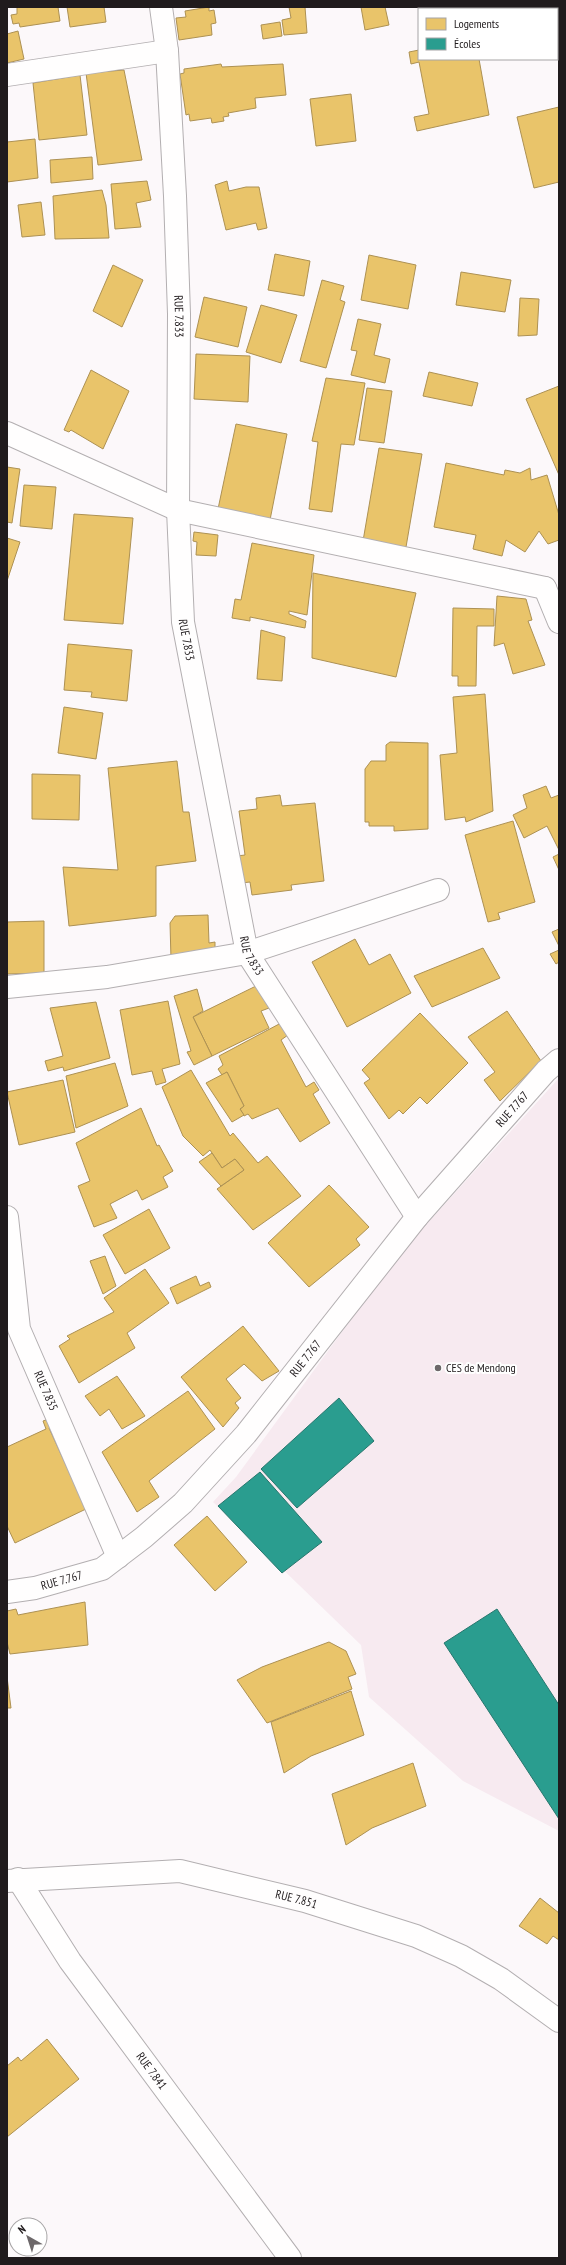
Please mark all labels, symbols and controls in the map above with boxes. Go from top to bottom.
legend [418,8,558,60]
text: Logements [454,16,499,31]
text: Écoles [454,36,480,51]
street label: RUE 7.833 [171,295,187,338]
street label: RUE 7.833 [176,619,198,662]
street label: RUE 7.833 [237,935,267,978]
street label: RUE 7.767 [492,1088,532,1130]
street label: RUE 7.767 [286,1337,324,1380]
place label: CES de Mendong [446,1360,516,1375]
marker: CES de Mendong [433,1363,443,1373]
street label: RUE 7.835 [31,1368,62,1413]
street label: RUE 7.767 [39,1567,84,1593]
street label: RUE 7.851 [274,1886,319,1911]
street label: RUE 7.841 [133,2049,171,2092]
north arrow [8,2217,48,2257]
text: N [15,2222,28,2237]

